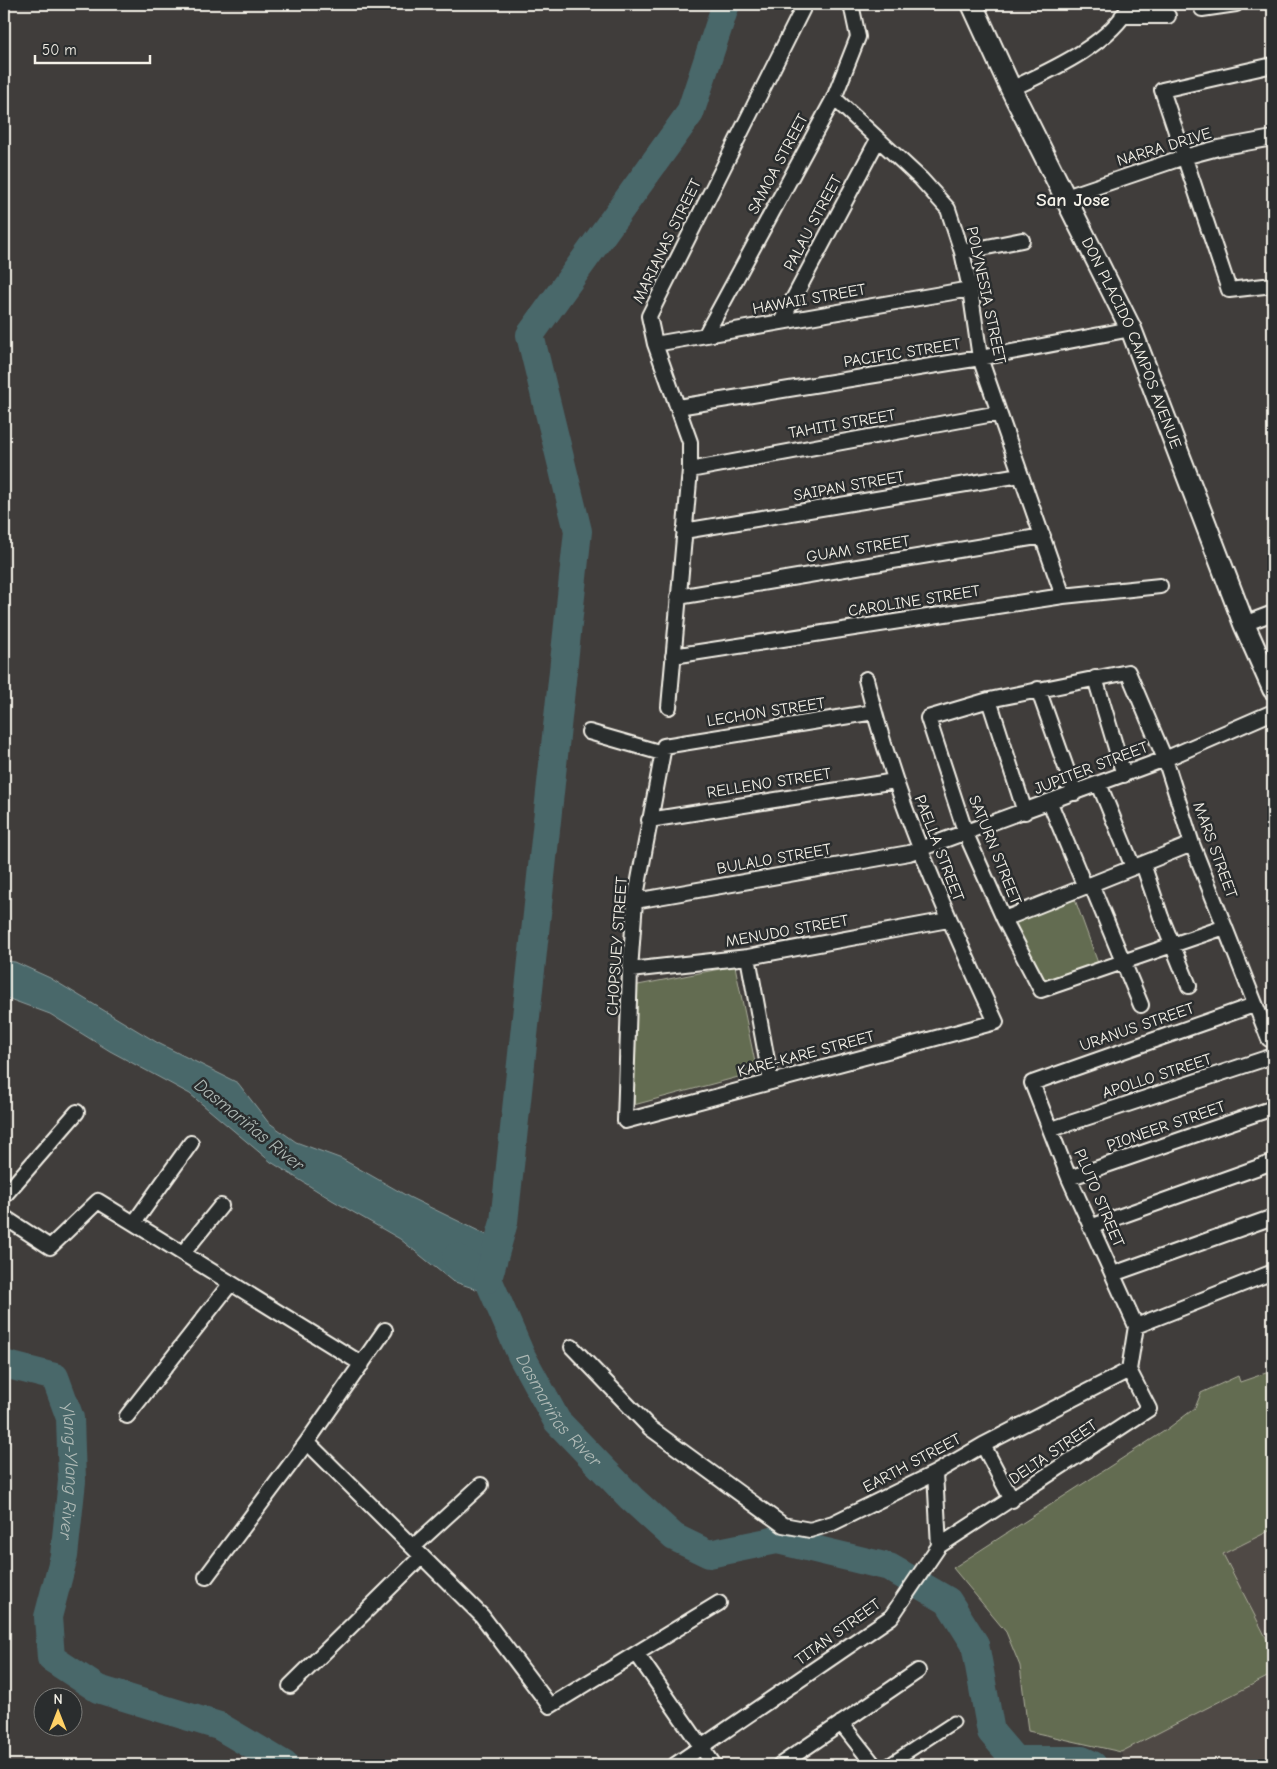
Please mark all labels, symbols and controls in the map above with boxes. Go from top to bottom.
scale bar [35,32,150,64]
text: 50 m [42,41,77,59]
street label: SAMOA STREET [744,110,812,217]
street label: NARRA DRIVE [1115,124,1214,170]
street label: PALAU STREET [780,172,846,274]
street label: MARIANAS STREET [629,175,705,306]
district label: San Jose [1036,189,1110,211]
street label: POLYNESIA STREET [963,225,1009,366]
street label: DON PLACIDO CAMPOS AVENUE [1078,235,1185,451]
street label: HAWAII STREET [751,280,868,318]
street label: PACIFIC STREET [842,335,962,371]
street label: TAHITI STREET [787,406,898,442]
street label: SAIPAN STREET [792,467,906,505]
street label: GUAM STREET [805,532,912,566]
street label: CAROLINE STREET [847,582,982,620]
street label: LECHON STREET [706,694,827,730]
street label: JUPITER STREET [1031,738,1151,798]
street label: RELLENO STREET [706,764,833,802]
street label: PAELLA STREET [910,792,968,904]
street label: SATURN STREET [965,793,1025,908]
street label: MARS STREET [1189,800,1241,901]
street label: BULALO STREET [715,840,833,878]
street label: CHOPSUEY STREET [603,875,631,1016]
street label: MENUDO STREET [724,911,851,951]
street label: URANUS STREET [1077,999,1197,1055]
street label: KARE-KARE STREET [736,1027,877,1081]
street label: APOLLO STREET [1100,1050,1215,1102]
water label: Dasmariñas River [190,1074,309,1176]
street label: PIONEER STREET [1104,1097,1228,1155]
street label: PLUTO STREET [1070,1146,1128,1250]
water label: Dasmariñas River [512,1350,606,1472]
water label: Ylang-Ylang River [55,1399,83,1541]
street label: DELTA STREET [1006,1416,1101,1488]
street label: EARTH STREET [860,1429,965,1496]
street label: TITAN STREET [792,1595,885,1669]
north arrow [32,1686,82,1736]
text: N [53,1691,63,1708]

